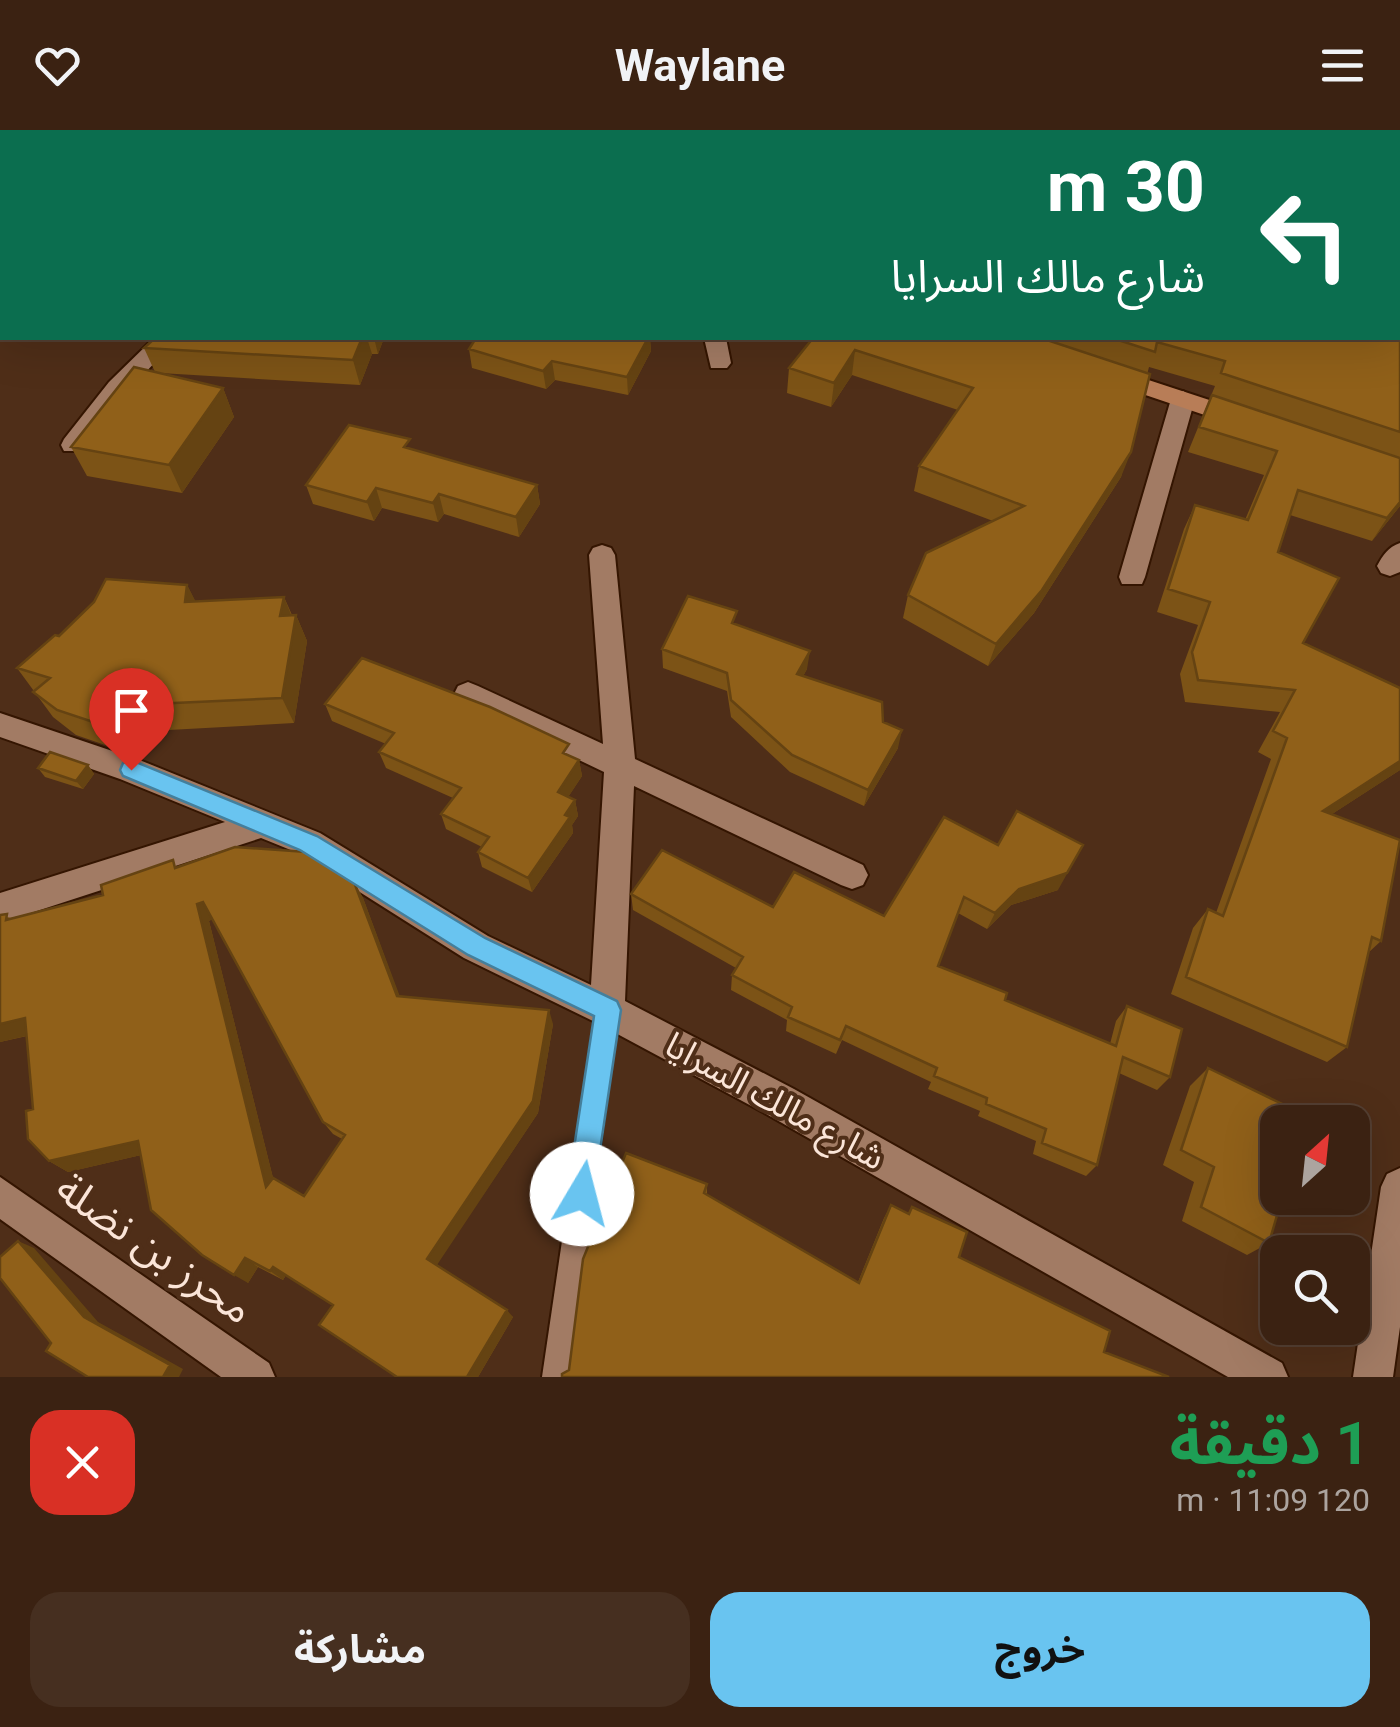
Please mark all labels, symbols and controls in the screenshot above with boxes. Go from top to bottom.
icon: heart [30,38,85,93]
icon: menu [1315,38,1370,93]
text: Waylane [615,39,785,92]
text: 30 m [1047,146,1205,228]
icon: left [1240,170,1370,300]
text: شارع مالك السرايا [890,250,1205,303]
pin [89,668,174,771]
icon: arrive [104,683,159,738]
street label: شارع مالك السرايا [655,1024,892,1183]
north arrow [1260,1105,1370,1215]
map controls [1260,1105,1370,1345]
position arrow [530,1142,634,1246]
street label: محرز بن نضلة [47,1163,262,1334]
button: search [1260,1235,1370,1345]
text: 1 دقيقة [1170,1408,1370,1479]
button: close [30,1410,135,1515]
text: 120 m · 11:09 [1176,1481,1370,1519]
button: مشاركة [30,1592,690,1707]
button: خروج [710,1592,1370,1707]

